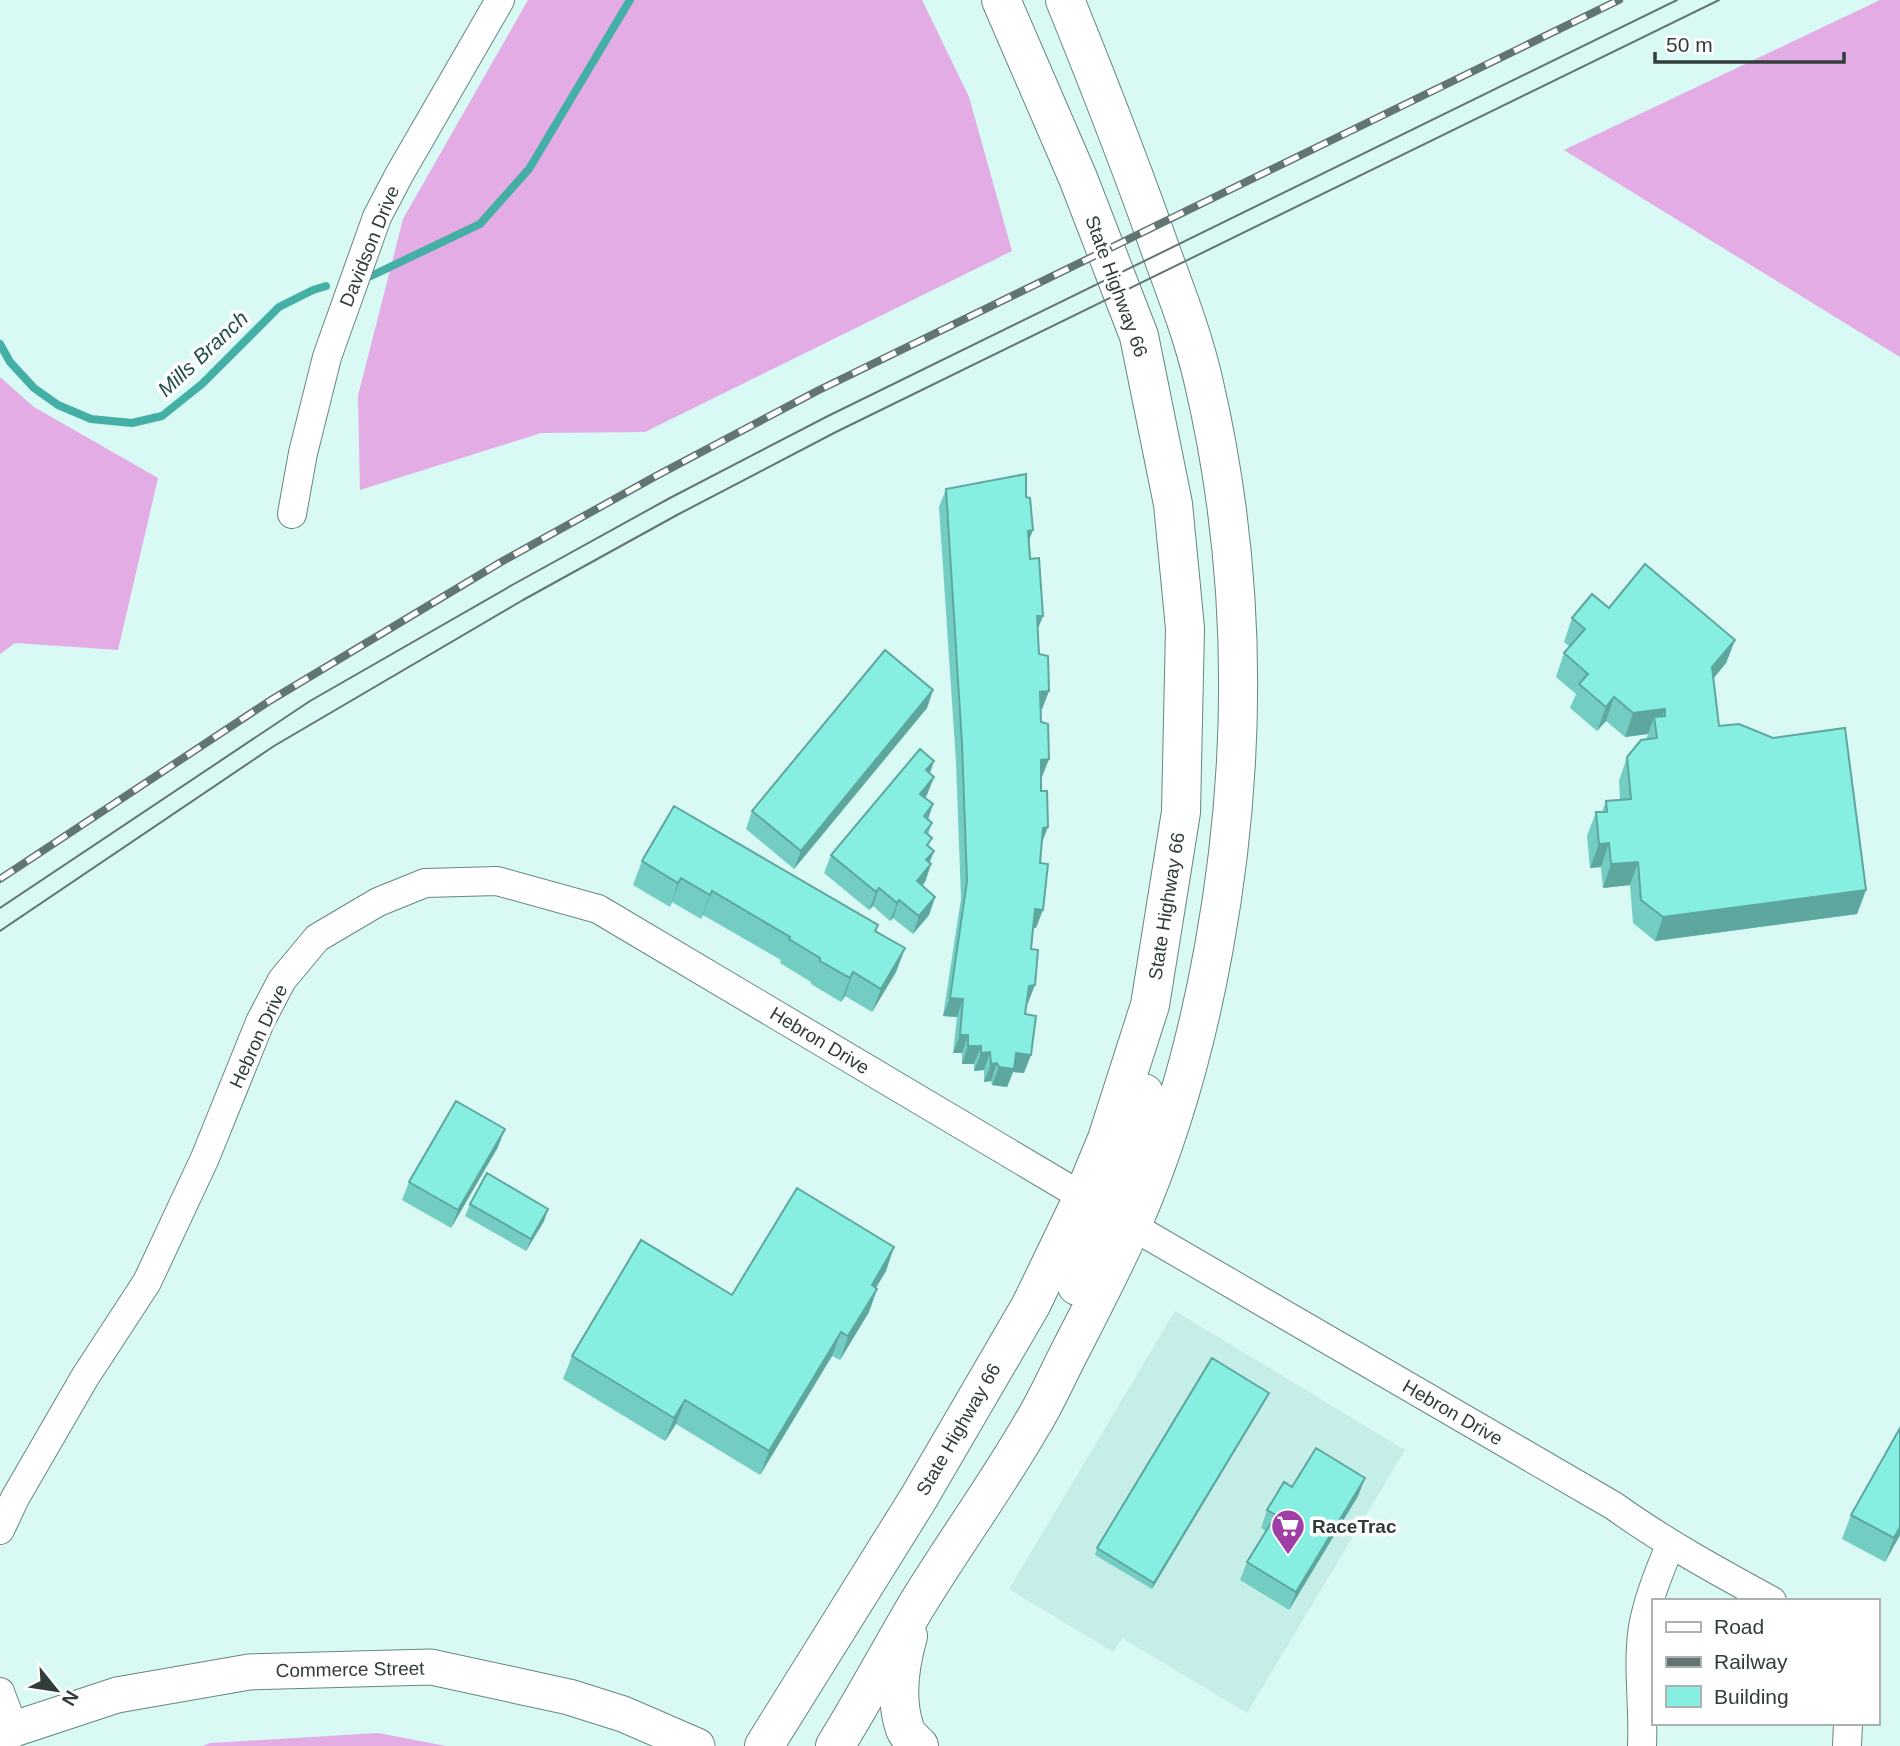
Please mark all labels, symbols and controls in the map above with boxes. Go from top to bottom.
scale bar [1655,21,1844,65]
text: 50 m [1666,33,1713,56]
street label: Davidson Drive [336,183,403,310]
street label: State Highway 66 [1081,213,1152,360]
water label: Mills Branch [153,306,252,401]
street label: State Highway 66 [1144,831,1189,981]
street label: Hebron Drive [225,981,292,1091]
street label: Hebron Drive [766,1003,873,1078]
street label: State Highway 66 [912,1360,1005,1499]
street label: Hebron Drive [1399,1375,1506,1450]
supermarket icon: RaceTrac [1269,1507,1307,1556]
place label: RaceTrac [1312,1516,1397,1537]
legend [1652,1599,1879,1725]
text: Road [1714,1615,1764,1638]
text: Railway [1714,1650,1788,1673]
north arrow [21,1655,91,1725]
street label: Commerce Street [275,1658,425,1681]
text: Building [1714,1685,1789,1708]
text: N [58,1687,83,1709]

